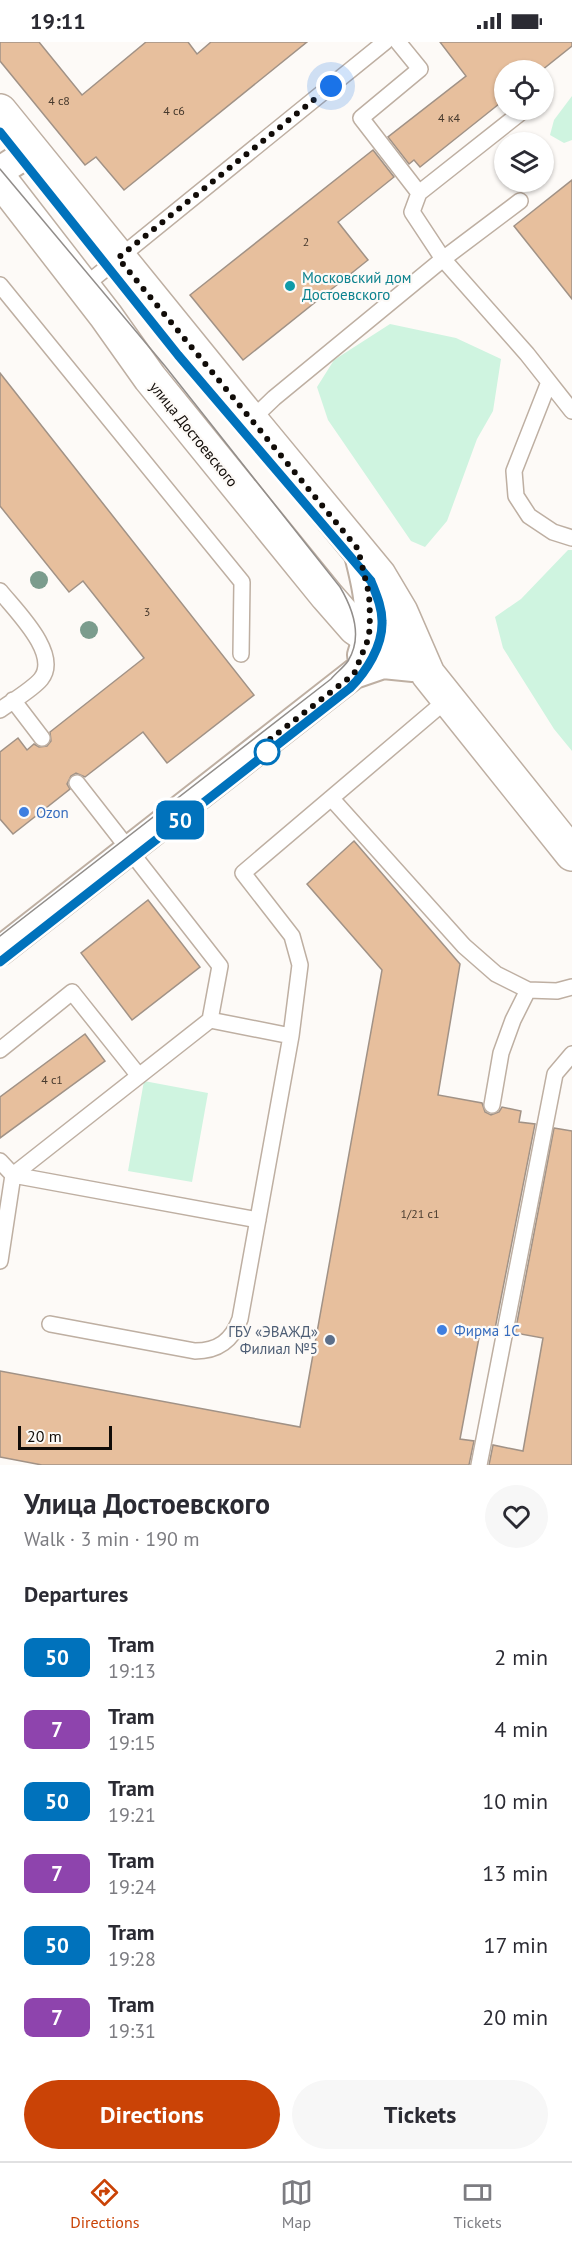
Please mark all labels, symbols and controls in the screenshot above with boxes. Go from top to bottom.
text: 19:11 [30,7,86,35]
map controls [494,60,554,192]
button: locate [494,60,554,120]
your location [316,71,346,101]
house number: 4 с8 [48,93,70,108]
house number: 4 с6 [163,103,185,118]
house number: 4 к4 [438,110,460,125]
button: layers [494,132,554,192]
house number: 2 [303,234,309,249]
place label: Московский дом Достоевского [302,268,411,304]
marker: Московский дом Достоевского [283,279,297,293]
street label: улица Достоевского [146,377,242,491]
house number: 3 [144,604,150,619]
unlabelled marker [254,739,280,765]
line badge: 50 [153,800,207,840]
place label: Ozon [36,803,69,822]
marker: Ozon [17,805,31,819]
text: 50 [168,807,192,834]
house number: 4 с1 [41,1072,63,1087]
house number: 1/21 с1 [400,1206,440,1221]
place label: Фирма 1С [454,1321,520,1340]
place label: ГБУ «ЭВАЖД» Филиал №5 [228,1322,318,1358]
marker: Фирма 1С [435,1323,449,1337]
marker: ГБУ «ЭВАЖД» Филиал №5 [323,1333,337,1347]
scale bar [18,1423,112,1450]
text: 20 m [27,1426,62,1446]
text: Улица Достоевского [24,1485,270,1522]
button: heart [485,1485,548,1548]
text: Walk · 3 min · 190 m [24,1526,200,1552]
text: Departures [24,1580,128,1608]
text: Tram [108,1630,155,1658]
text: 2 min [494,1643,548,1671]
text: 50 [45,1644,69,1671]
text: 19:13 [108,1658,156,1684]
text: Tram [108,1702,155,1730]
text: 4 min [494,1715,548,1743]
text: 7 [51,1716,63,1743]
text: 19:15 [108,1730,156,1756]
text: Tram [108,1774,155,1802]
text: 10 min [482,1787,548,1815]
text: 50 [45,1788,69,1815]
text: 19:21 [108,1802,156,1828]
text: Tram [108,1846,155,1874]
text: 13 min [482,1859,548,1887]
text: 7 [51,1860,63,1887]
text: 19:24 [108,1874,156,1900]
text: Tram [108,1918,155,1946]
text: 17 min [484,1931,548,1959]
text: 50 [45,1932,69,1959]
text: 19:28 [108,1946,156,1972]
text: Tram [108,1990,155,2018]
text: 20 min [482,2003,548,2031]
text: 7 [51,2004,63,2031]
text: 19:31 [108,2018,156,2044]
button: Directions [24,2080,280,2149]
button: Tickets [292,2080,548,2149]
tab: Directions [70,2176,139,2232]
tab: Map [280,2176,313,2232]
tab: Tickets [454,2176,502,2232]

